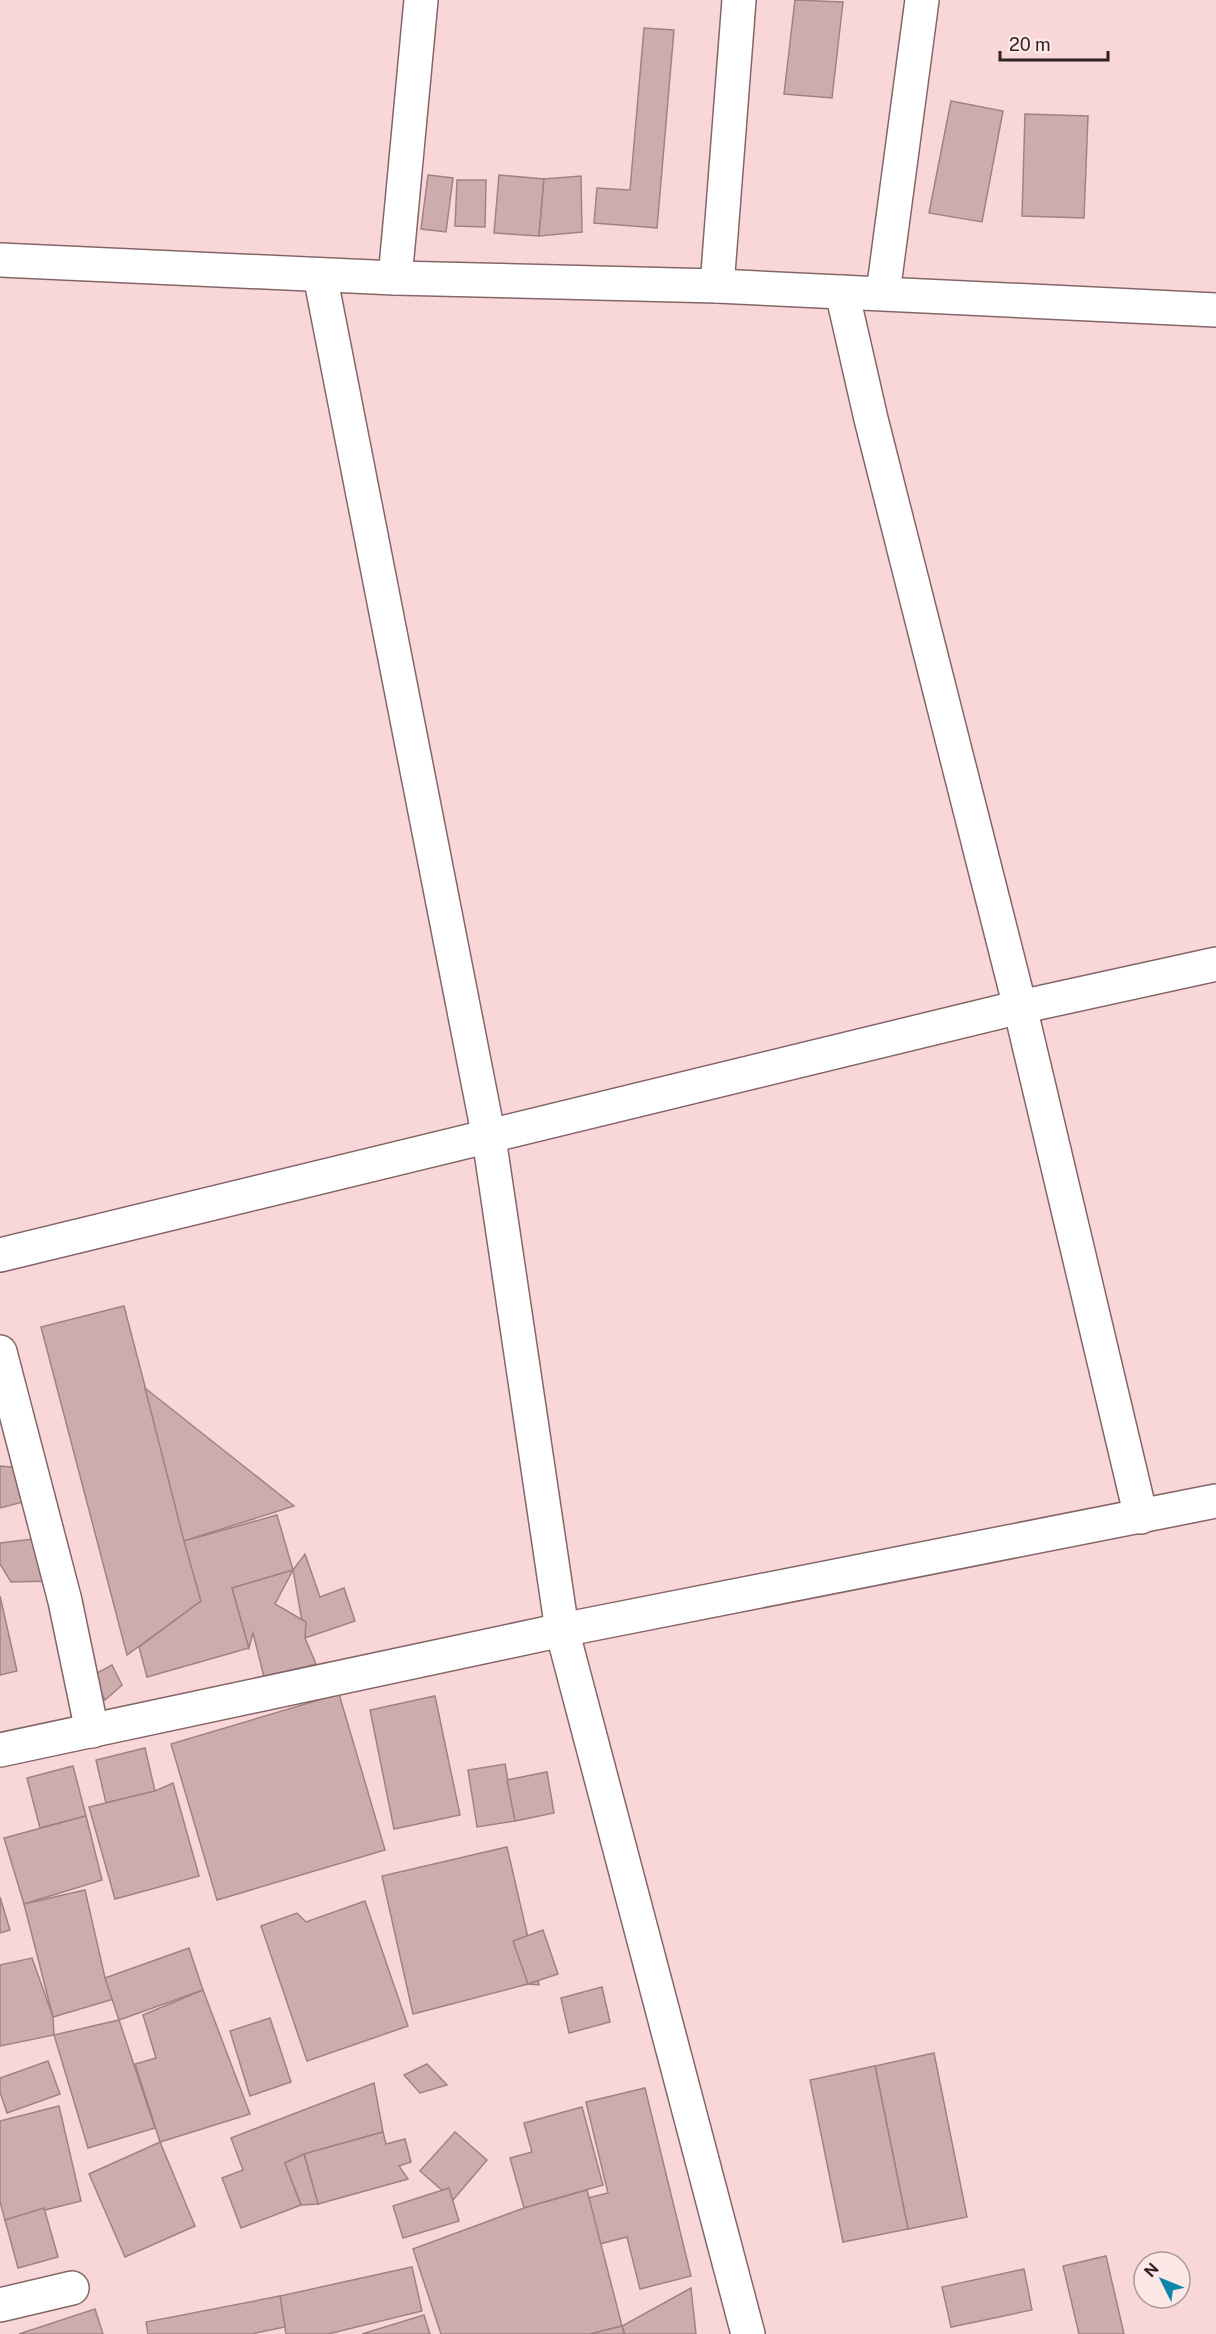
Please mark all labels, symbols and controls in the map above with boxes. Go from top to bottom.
scale bar [1000,24,1108,62]
text: 20 m [1009,34,1051,55]
north arrow [1132,2250,1192,2310]
text: N [1140,2259,1163,2281]

